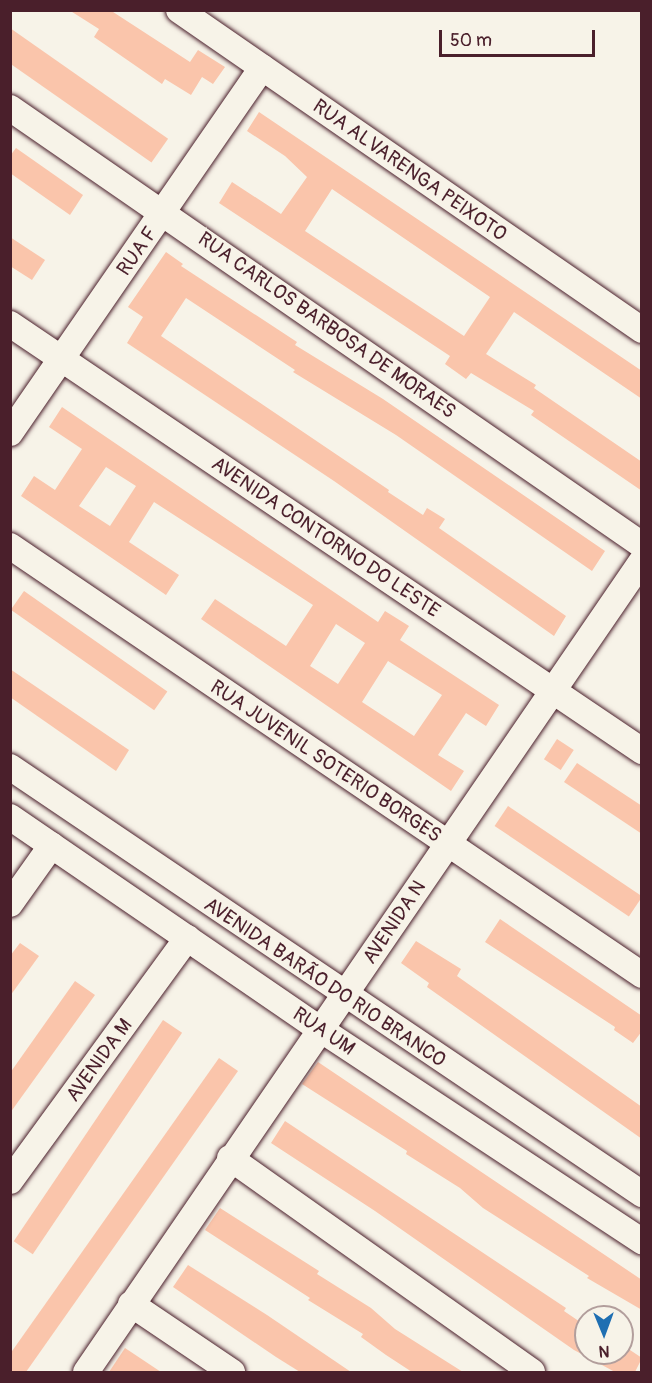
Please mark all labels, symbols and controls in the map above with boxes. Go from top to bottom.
scale bar [442,18,598,56]
text: 50 m [450,29,492,52]
street label: RUA ALVARENGA PEIXOTO [308,94,512,246]
street label: RUA F [112,222,162,280]
street label: RUA CARLOS BARBOSA DE MORAES [194,227,460,423]
street label: AVENIDA CONTORNO DO LESTE [207,451,445,623]
street label: RUA JUVENIL SOTERIO BORGES [206,675,446,847]
street label: AVENIDA N [357,876,431,968]
street label: AVENIDA BARÃO DO RIO BRANCO [200,892,450,1072]
street label: RUA UM [288,1002,360,1060]
street label: AVENIDA M [61,1014,137,1106]
north arrow [574,1305,634,1365]
text: N [599,1341,610,1361]

